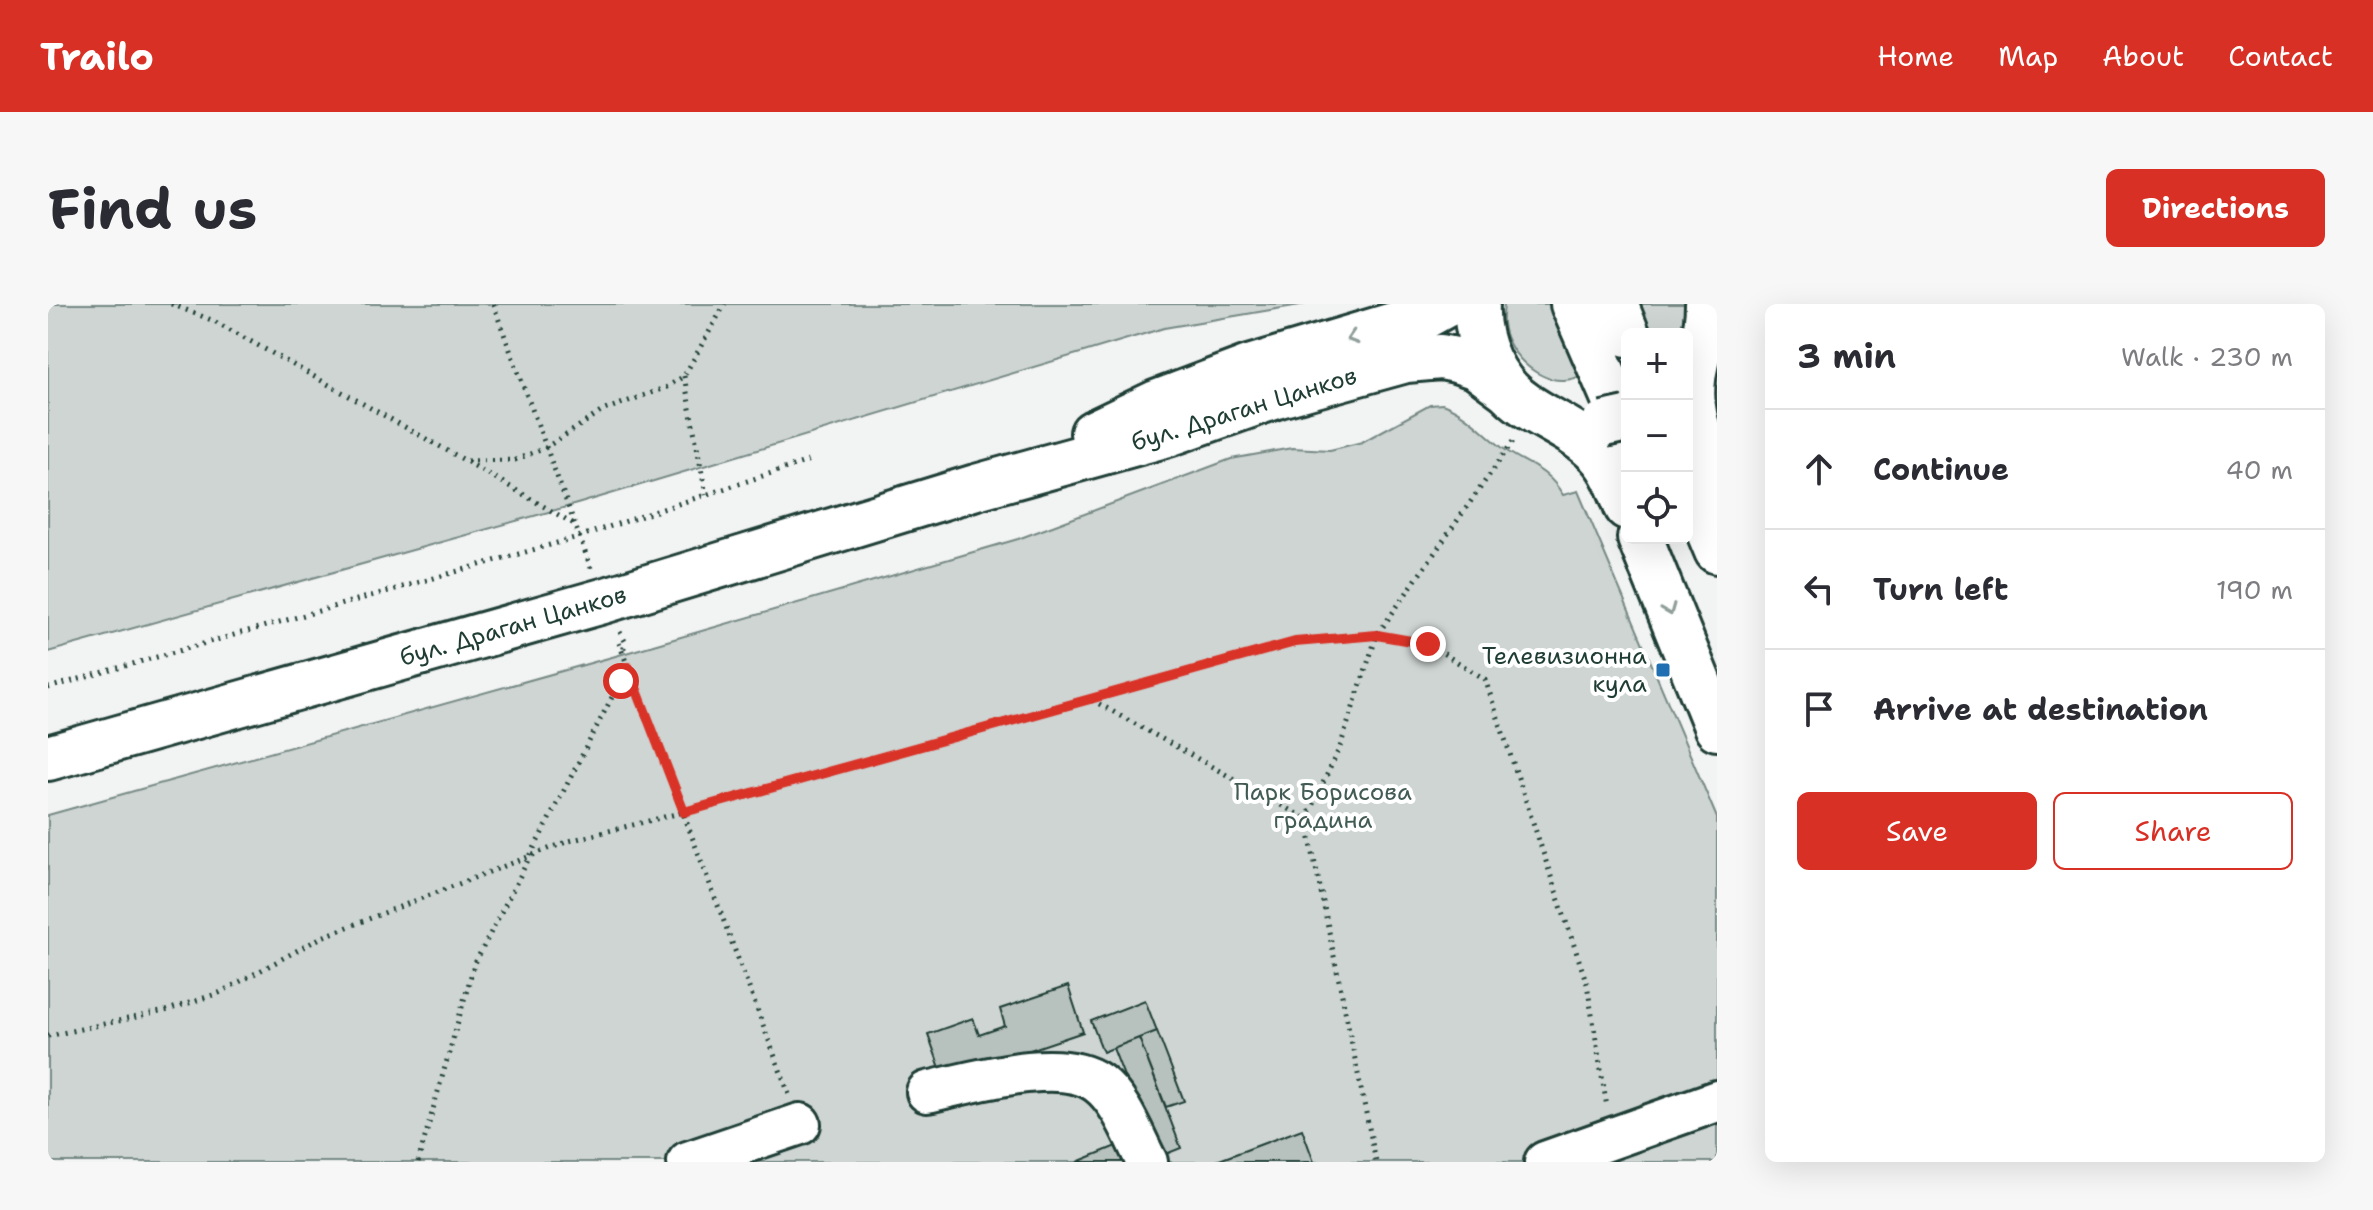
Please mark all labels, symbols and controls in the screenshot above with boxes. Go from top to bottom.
text: Trailo [40,31,154,82]
text: Home [1877,37,1954,75]
text: Map [1998,37,2058,75]
text: About [2102,37,2184,75]
text: Contact [2228,37,2333,75]
button: Directions [2106,169,2325,247]
text: Find us [48,171,257,246]
map controls [1621,328,1693,544]
button: + [1621,328,1693,400]
one-way arrow [1346,329,1359,345]
text: 3 min [1797,333,1896,379]
text: Walk · 230 m [2121,339,2293,374]
street label: бул. Драган Цанков [1127,359,1361,459]
button: − [1621,400,1693,472]
icon: ahead [1797,447,1841,491]
text: Continue [1873,449,2009,490]
text: 40 m [2226,452,2293,487]
button: locate [1621,472,1693,544]
icon: left [1797,567,1841,611]
text: Turn left [1873,569,2008,610]
text: 190 m [2216,572,2293,607]
street label: бул. Драган Цанков [396,578,630,674]
one-way arrow [1659,602,1676,616]
route end [1410,626,1446,662]
place label: Телевизионна кула [1482,640,1647,700]
marker: Телевизионна кула [1654,661,1672,679]
route start [603,663,639,699]
icon: arrive [1797,687,1841,731]
text: Arrive at destination [1873,689,2208,730]
park label: Парк Борисова градина [1234,776,1412,836]
button: Save [1797,792,2037,870]
button: Share [2053,792,2293,870]

